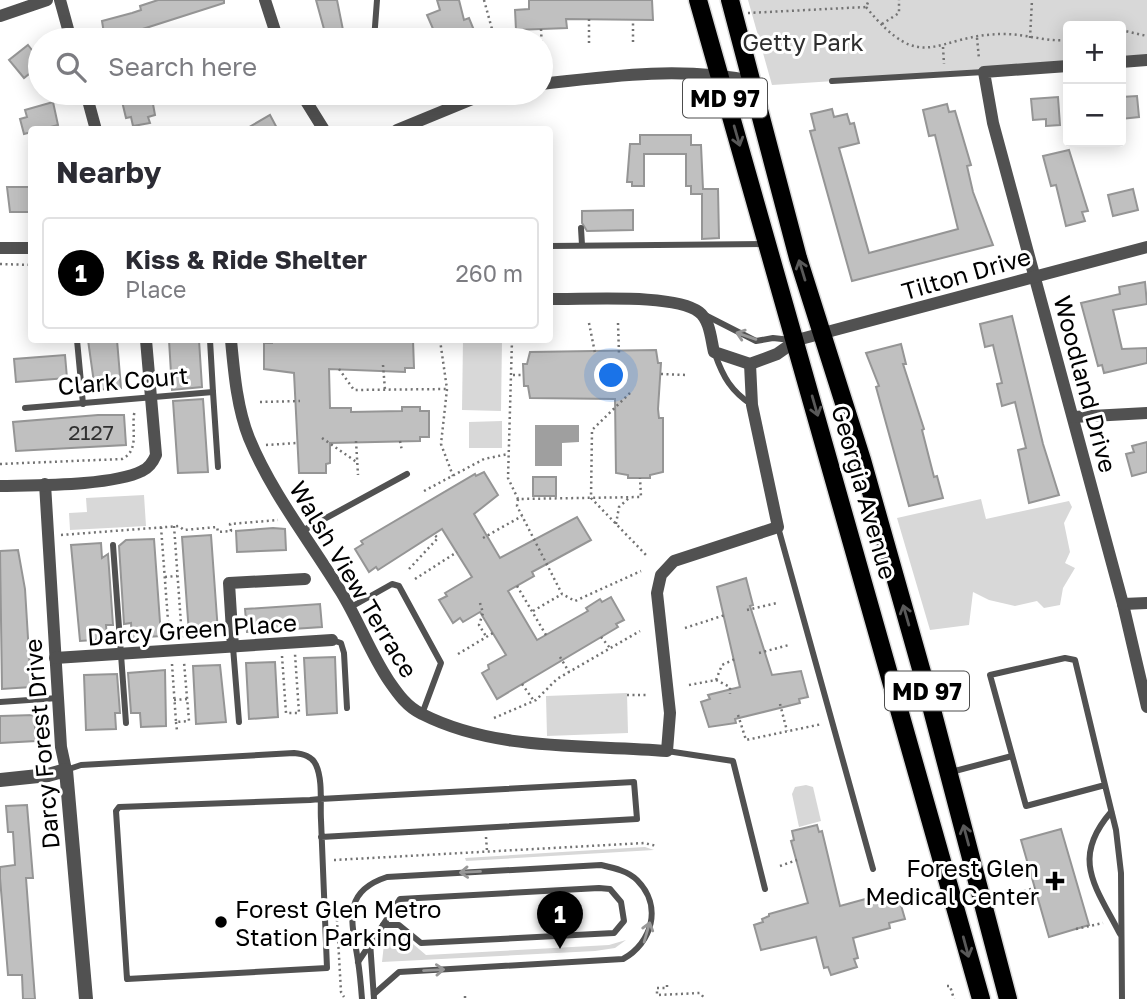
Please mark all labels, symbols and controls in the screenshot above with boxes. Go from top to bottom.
map controls [1063,21,1126,147]
button: + [1063,21,1126,84]
park label: Getty Park [742,27,864,56]
search box [28,28,553,105]
icon: search [52,48,90,86]
text: Search here [108,51,257,82]
road number: MD 97 [683,78,767,118]
button: − [1063,84,1126,147]
one-way arrow [731,125,744,147]
text: Nearby [56,154,161,190]
street label: Tilton Drive [898,241,1034,305]
text: Kiss & Ride Shelter [125,244,367,275]
text: 1 [75,259,87,287]
text: 260 m [455,259,523,287]
one-way arrow [795,259,808,281]
text: Place [125,275,186,303]
street label: Woodland Drive [1048,292,1124,476]
one-way arrow [736,329,757,341]
your location [594,358,628,392]
street label: Clark Court [56,360,190,400]
one-way arrow [809,394,822,417]
street label: Georgia Avenue [826,402,904,582]
house number: 2127 [68,419,114,445]
street label: Walsh View Terrace [284,475,424,683]
one-way arrow [899,605,912,627]
street label: Darcy Green Place [86,607,298,651]
street label: Darcy Forest Drive [17,638,65,850]
road number: MD 97 [885,671,969,710]
one-way arrow [959,824,972,847]
place label: Forest Glen Medical Center [865,853,1039,910]
one-way arrow [459,866,482,879]
marker: Forest Glen Medical Center [1045,871,1065,891]
pin: 1 [537,891,583,949]
place label: Forest Glen Metro Station Parking [235,894,442,951]
marker: Forest Glen Metro Station Parking [213,914,229,930]
one-way arrow [642,922,655,944]
one-way arrow [960,935,973,957]
one-way arrow [422,964,445,977]

